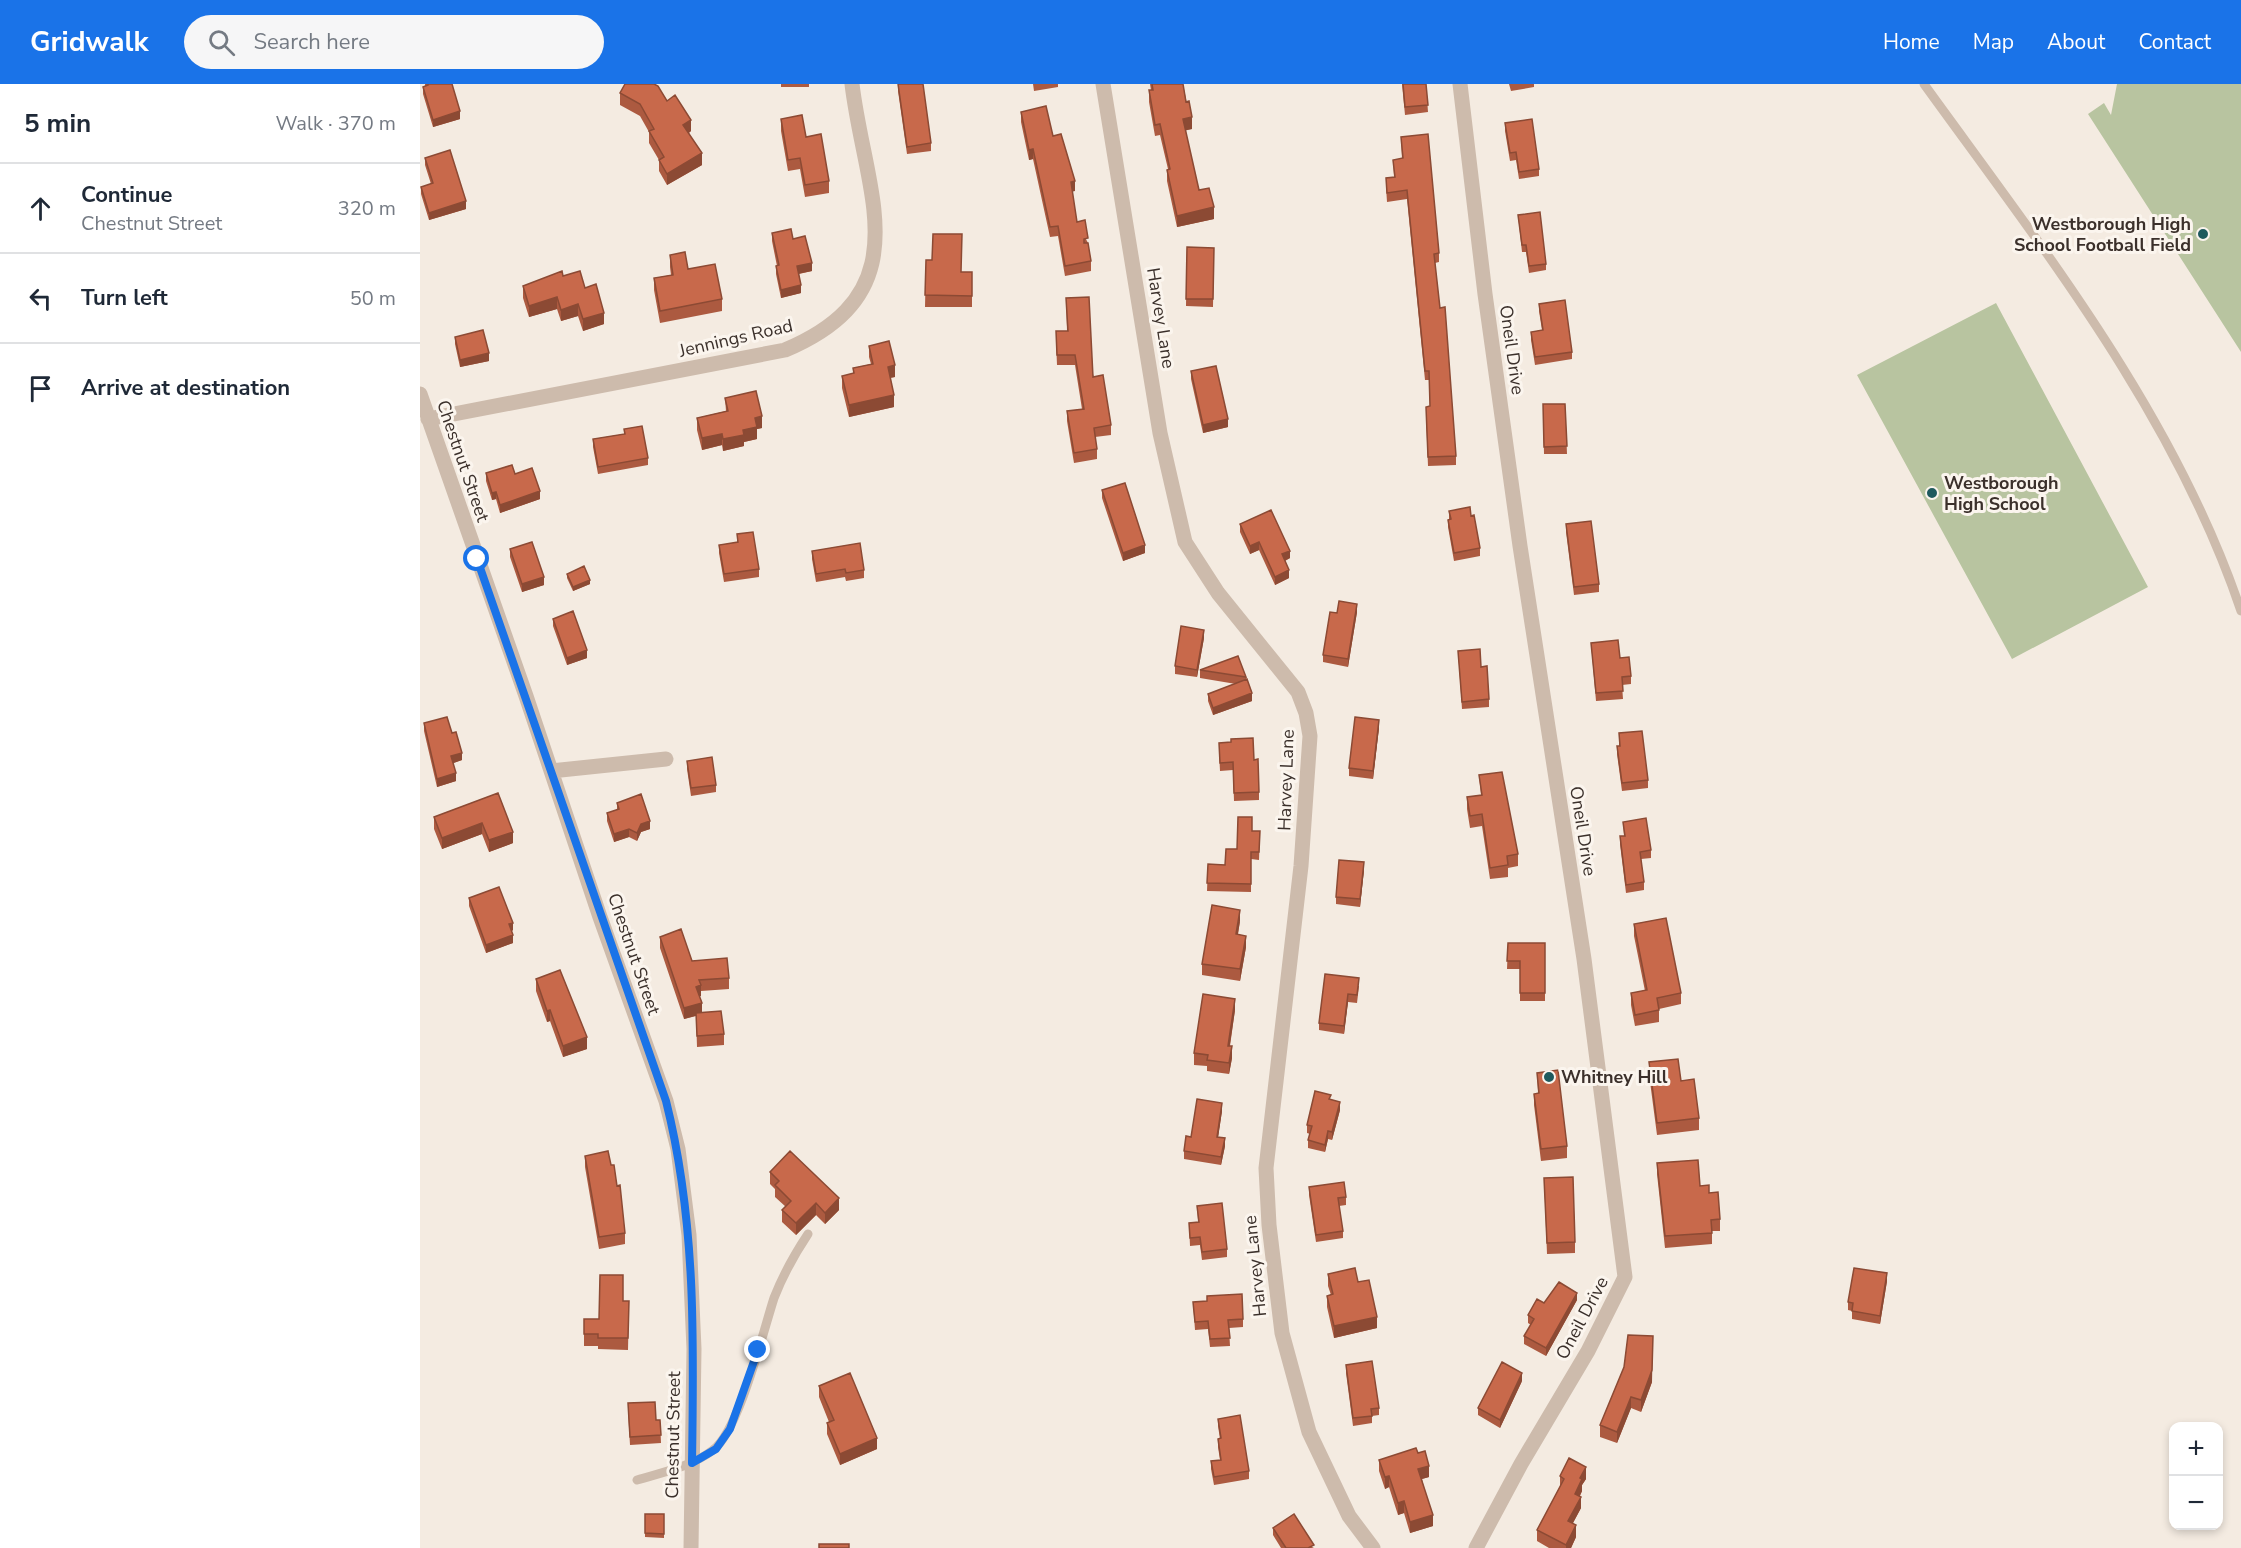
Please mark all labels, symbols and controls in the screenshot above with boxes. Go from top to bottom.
search box [184,15,604,69]
text: Gridwalk [30,23,148,61]
icon: search [205,26,238,59]
text: Search here [253,27,370,57]
text: Home [1883,28,1940,56]
text: Map [1973,28,2014,56]
text: About [2047,28,2105,56]
text: Contact [2138,28,2211,56]
text: 5 min [24,106,91,141]
text: Walk · 370 m [276,110,396,137]
text: Continue [81,180,172,210]
icon: ahead [24,192,57,225]
text: 320 m [338,195,396,222]
text: Chestnut Street [81,210,222,237]
place label: Westborough High School Football Field [2014,212,2191,257]
marker: Westborough High School Football Field [2196,227,2210,241]
street label: Harvey Lane [1141,266,1181,370]
icon: left [24,282,57,315]
text: Turn left [81,283,168,313]
text: 50 m [350,285,396,312]
street label: Oneil Drive [1494,304,1530,396]
street label: Jennings Road [676,313,795,363]
icon: arrive [24,372,57,405]
text: Arrive at destination [81,373,290,403]
street label: Chestnut Street [431,397,495,526]
place label: Westborough High School [1944,471,2059,516]
marker: Westborough High School [1925,486,1939,500]
route start [463,545,489,571]
street label: Harvey Lane [1272,729,1300,831]
street label: Oneil Drive [1564,784,1602,878]
street label: Chestnut Street [602,890,666,1019]
place label: Whitney Hill [1561,1065,1668,1089]
marker: Whitney Hill [1542,1070,1556,1084]
street label: Harvey Lane [1238,1214,1272,1318]
street label: Oneil Drive [1550,1272,1614,1364]
route end [744,1336,770,1362]
street label: Chestnut Street [660,1371,686,1499]
map controls [2169,1422,2223,1530]
button: + [2169,1422,2223,1476]
button: − [2169,1476,2223,1530]

